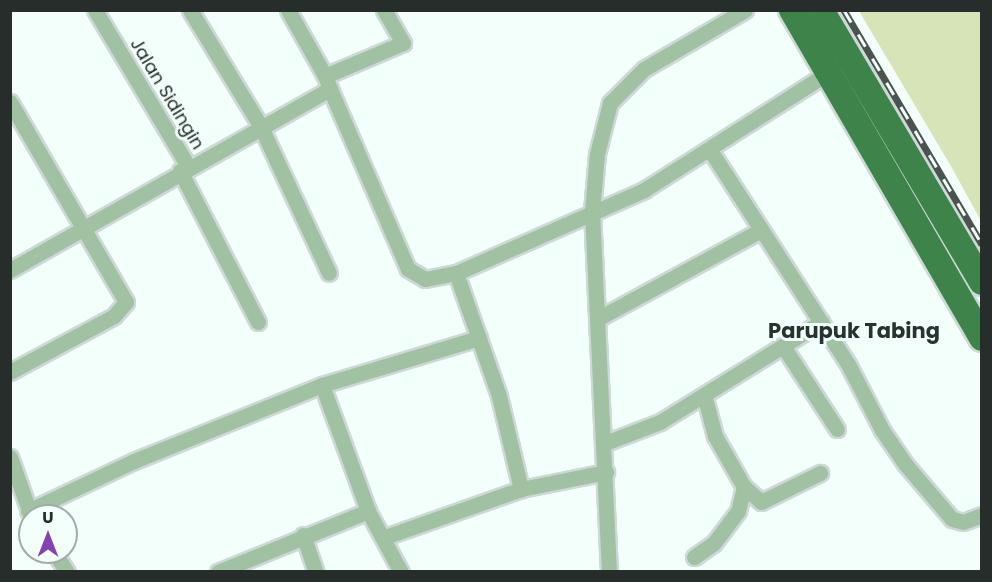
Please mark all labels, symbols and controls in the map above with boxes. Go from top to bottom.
street label: Jalan Sidingin [125,34,209,154]
district label: Parupuk Tabing [768,318,940,344]
north arrow [18,504,78,564]
text: U [42,506,54,529]

